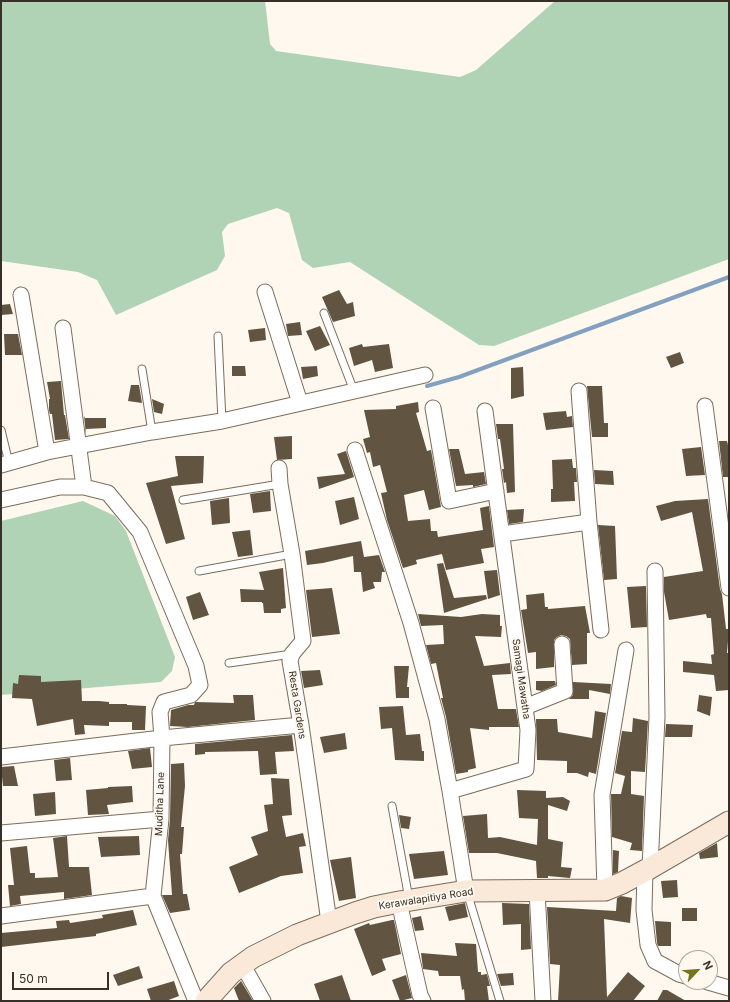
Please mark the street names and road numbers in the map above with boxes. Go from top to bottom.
street label: Samagi Mawatha [509,638,533,720]
street label: Resta Gardens [286,670,308,740]
street label: Muditha Lane [153,772,167,836]
street label: Kerawalapitiya Road [378,886,474,912]

